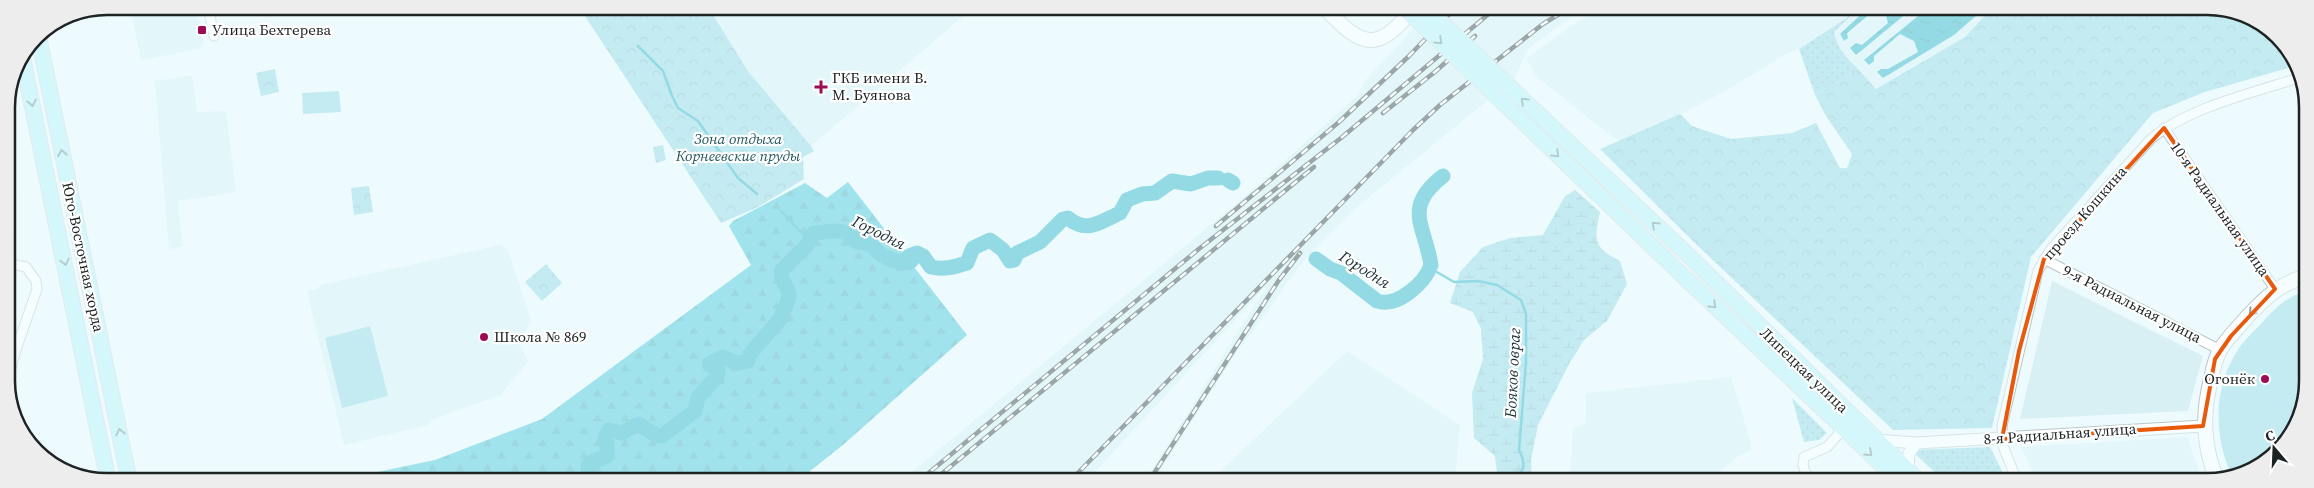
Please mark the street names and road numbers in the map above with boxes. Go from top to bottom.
street label: 10-я Радиальная улица [2166,137,2275,281]
street label: проезд Кошкина [2038,161,2131,264]
street label: Юго-Восточная хорда [57,180,110,334]
street label: 9-я Радиальная улица [2059,259,2205,348]
street label: Липецкая улица [1755,322,1854,418]
street label: 8-я Радиальная улица [1983,418,2137,449]

